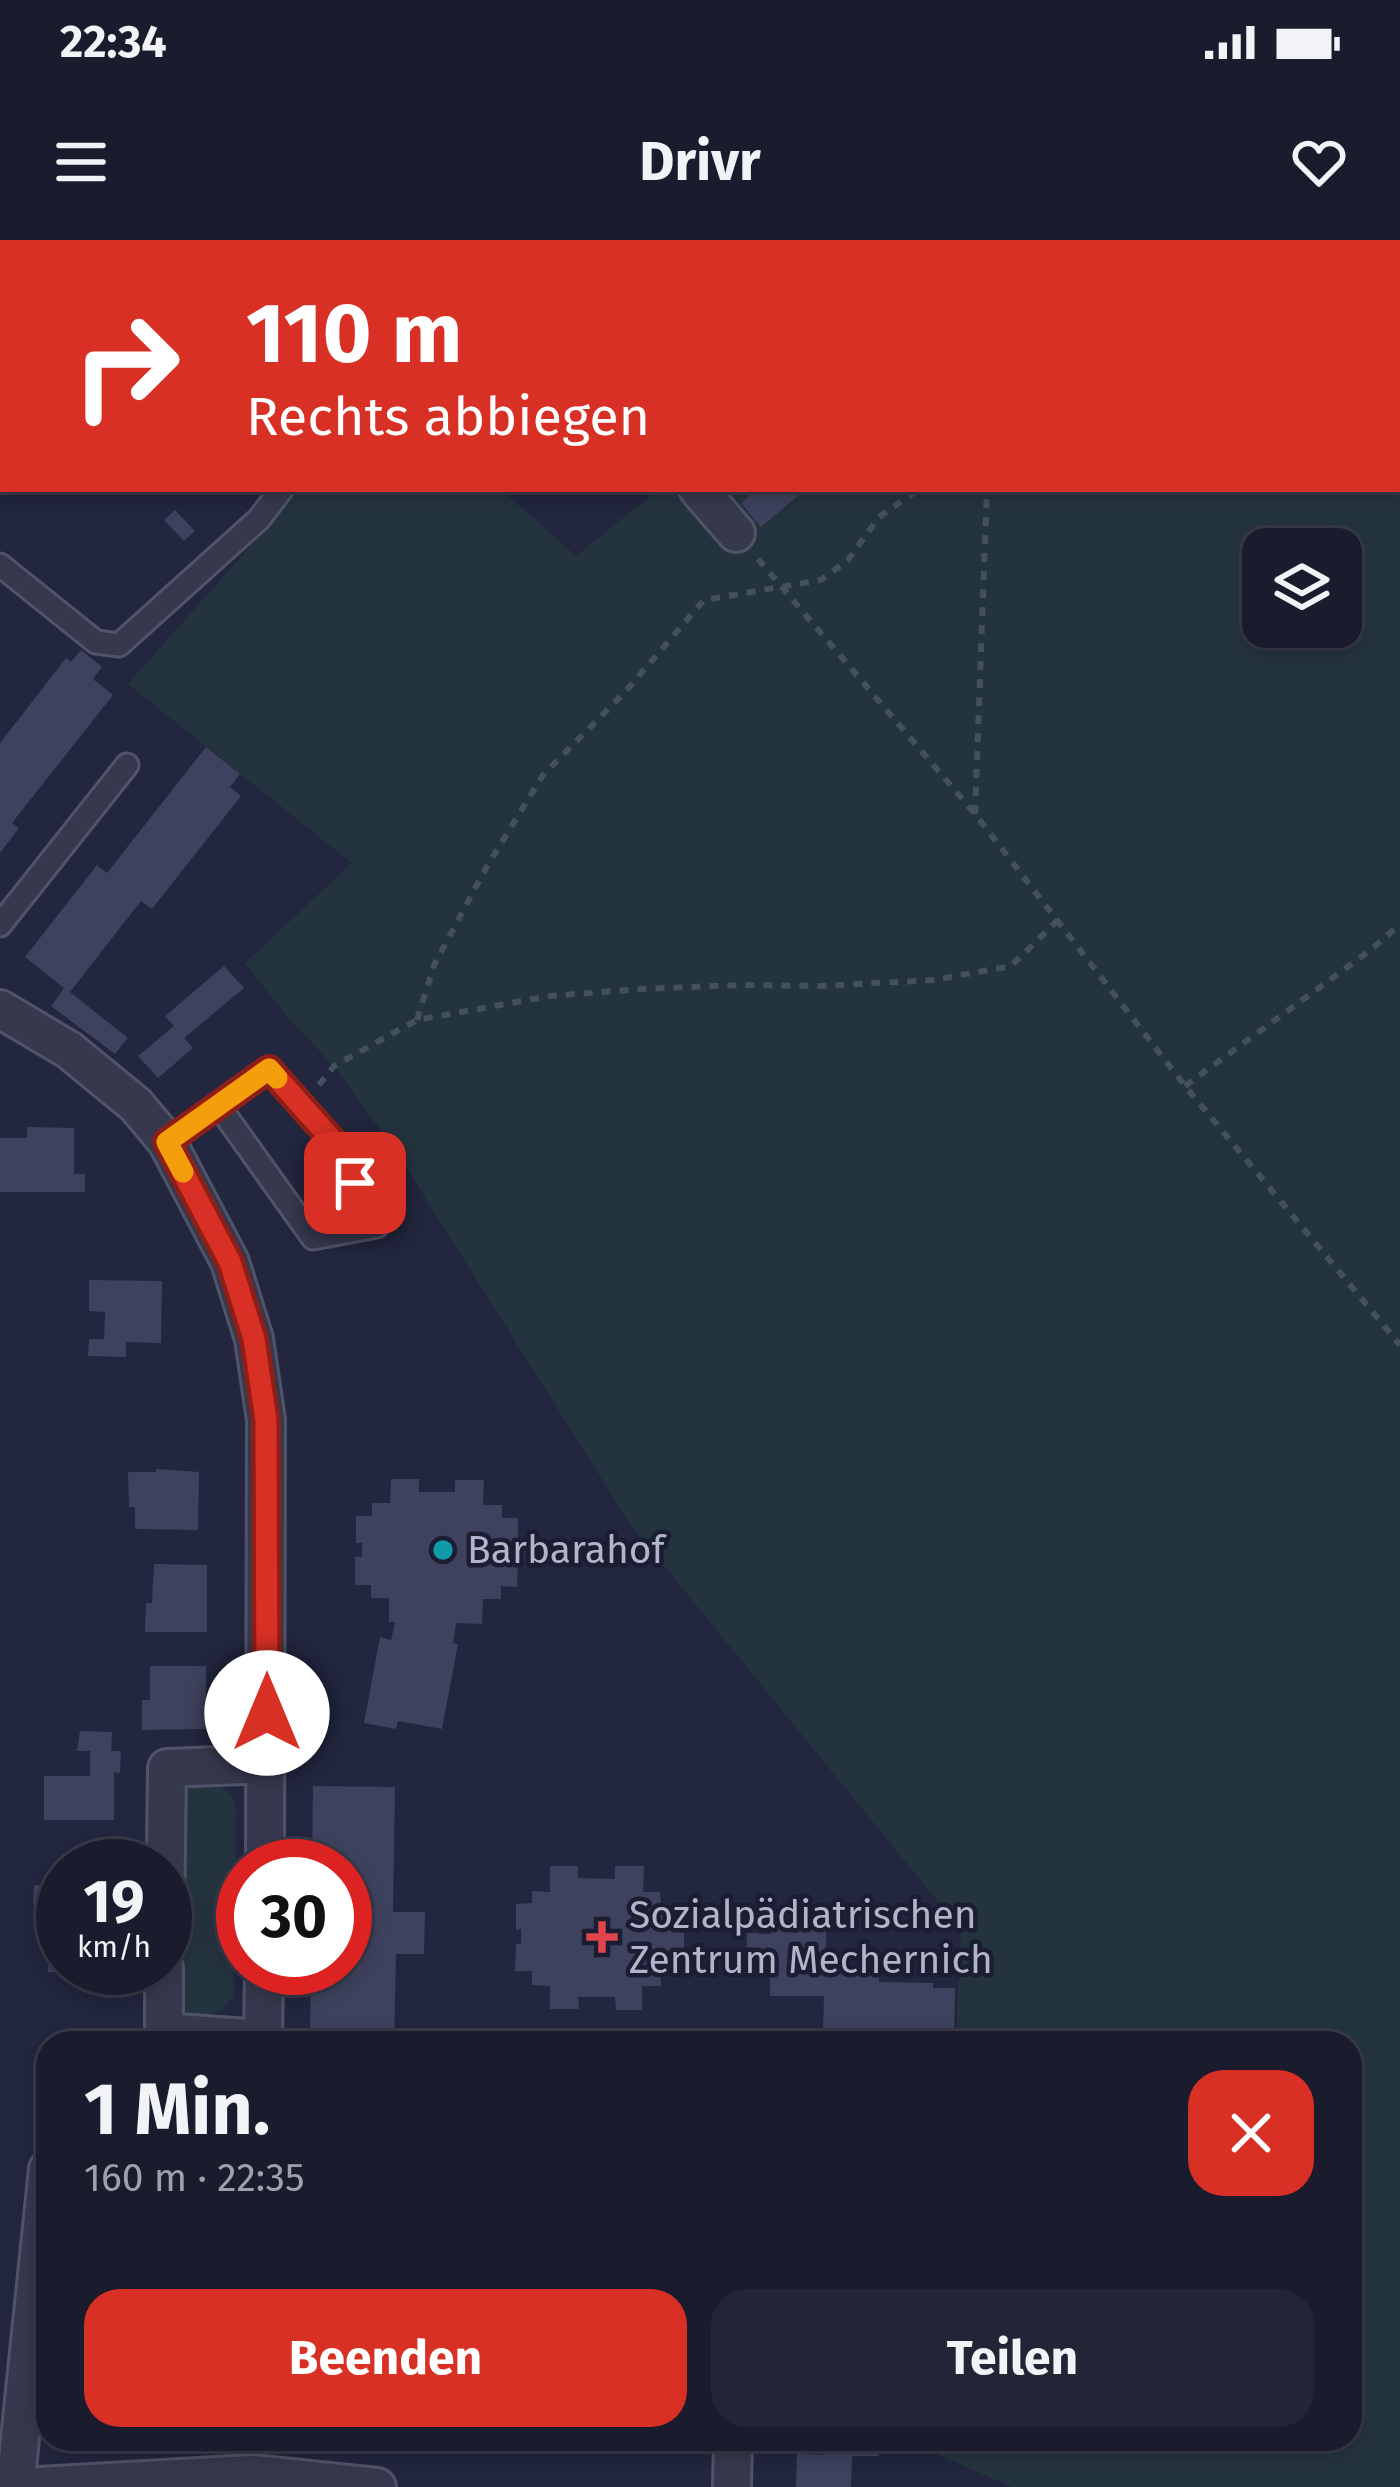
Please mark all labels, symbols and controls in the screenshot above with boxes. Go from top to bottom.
text: 22:34 [60,15,167,69]
icon: menu [48,129,114,195]
icon: heart [1286,129,1352,195]
text: Drivr [639,130,761,194]
text: 110 m [246,283,462,384]
icon: right [48,288,204,444]
text: Rechts abbiegen [246,385,650,449]
map controls [1242,528,1362,648]
button: layers [1242,528,1362,648]
pin [304,1132,406,1234]
icon: arrive [322,1150,388,1216]
place label: Barbarahof [467,1527,668,1573]
marker: Barbarahof [430,1537,456,1563]
position arrow [204,1650,330,1776]
speed limit sign: 30 [216,1839,372,1995]
text: 19 [83,1866,145,1938]
place label: Sozialpädiatrischen Zentrum Mechernich [629,1892,993,1983]
marker: Sozialpädiatrischen Zentrum Mechernich [586,1921,618,1953]
text: km/h [77,1929,151,1965]
text: 1 Min. [84,2067,270,2153]
button: close [1188,2070,1314,2196]
text: 160 m · 22:35 [84,2155,305,2201]
button: Beenden [84,2289,687,2427]
button: Teilen [711,2289,1314,2427]

